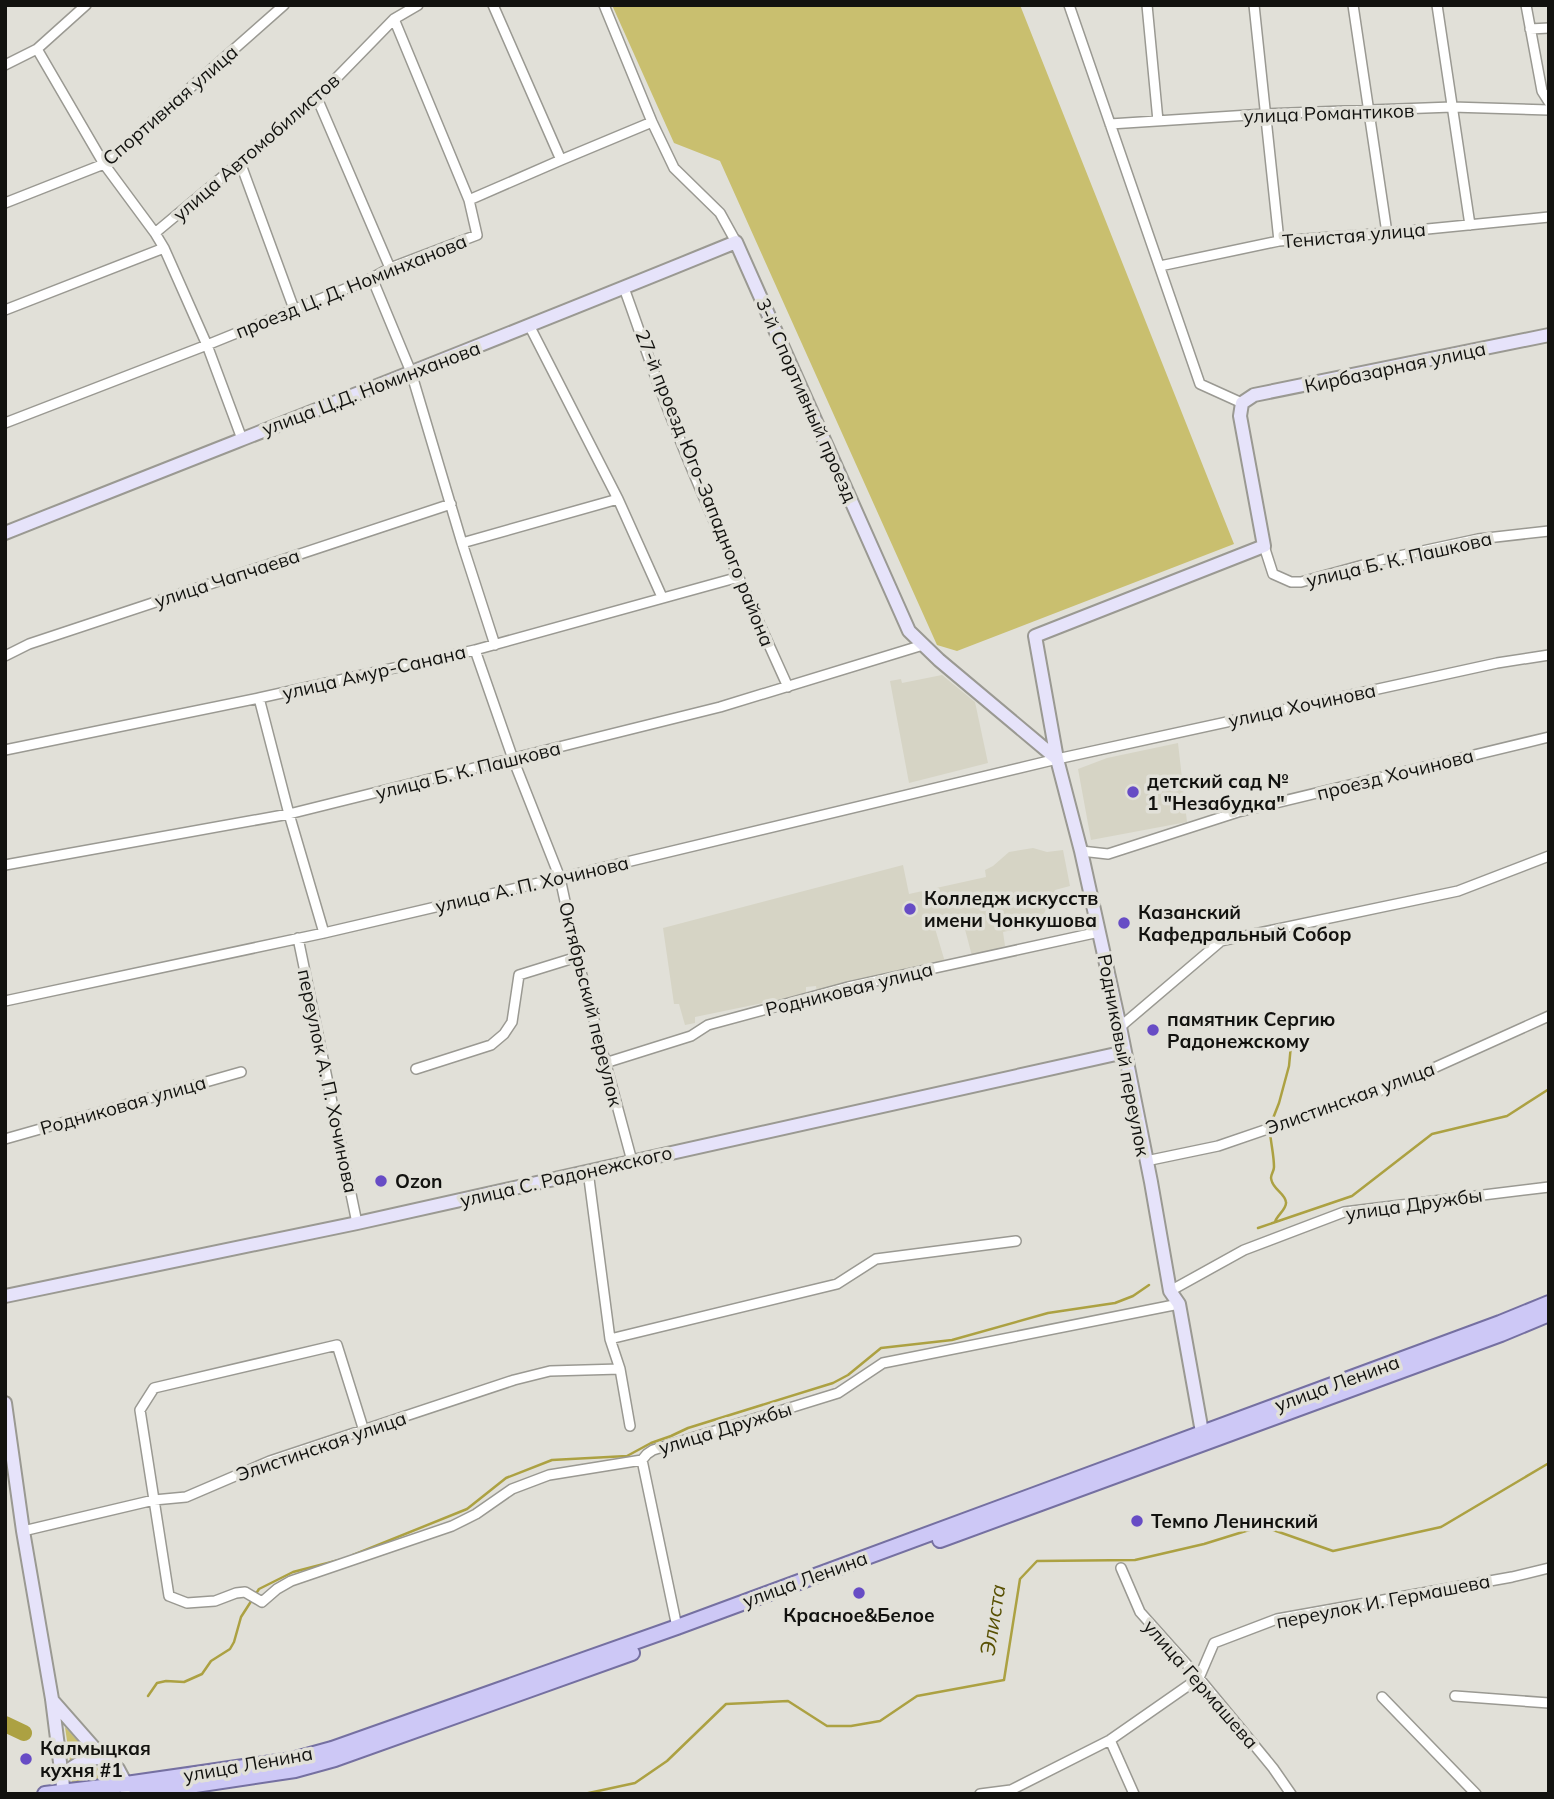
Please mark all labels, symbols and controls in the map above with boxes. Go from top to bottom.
street label: Спортивная улица [98,40,242,170]
street label: улица Автомобилистов [168,68,344,226]
street label: улица Романтиков [1243,98,1415,128]
street label: Тенистая улица [1281,217,1427,253]
street label: проезд Ц. Д. Номинханова [232,229,470,343]
street label: 3-й Спортивный проезд [751,294,863,506]
street label: 27-й проезд Юго-Западного района [630,326,780,650]
street label: улица Ц.Д. Номинханова [258,335,484,441]
street label: Кирбазарная улица [1302,336,1488,398]
street label: улица Б. К. Пашкова [1304,526,1494,592]
street label: улица Чапчаева [151,543,303,613]
street label: улица Амур-Санана [280,639,468,705]
street label: улица Хочинова [1226,678,1378,732]
street label: улица Б. К. Пашкова [373,735,563,805]
street label: проезд Хочинова [1314,743,1476,805]
place label: детский сад № 1 "Незабудка" [1147,769,1288,815]
marker: детский сад № 1 "Незабудка" [1125,784,1141,800]
street label: улица А. П. Хочинова [433,850,631,918]
place label: Колледж искусств имени Чонкушова [924,886,1098,932]
street label: Октябрьский переулок [554,899,628,1110]
place label: Казанский Кафедральный Собор [1138,900,1352,946]
marker: Колледж искусств имени Чонкушова [902,901,918,917]
marker: Казанский Кафедральный Собор [1116,915,1132,931]
street label: Родниковый переулок [1093,952,1156,1159]
street label: Родниковая улица [763,957,935,1021]
street label: переулок А. П. Хочинова [293,967,363,1195]
place label: памятник Сергию Радонежскому [1167,1007,1335,1053]
marker: памятник Сергию Радонежскому [1145,1022,1161,1038]
street label: Элистинская улица [1262,1056,1438,1140]
street label: Родниковая улица [37,1070,209,1140]
street label: улица С. Радонежского [458,1140,674,1212]
place label: Ozon [395,1169,442,1193]
marker: Ozon [373,1173,389,1189]
street label: улица Дружбы [1344,1183,1484,1225]
street label: улица Ленина [1271,1349,1403,1417]
street label: улица Дружбы [656,1396,794,1460]
street label: Элистинская улица [233,1406,409,1486]
place label: Темпо Ленинский [1151,1509,1318,1533]
marker: Темпо Ленинский [1129,1513,1145,1529]
street label: улица Ленина [739,1545,871,1613]
street label: переулок И. Гермашева [1274,1568,1492,1634]
water label: Элиста [974,1582,1011,1657]
marker: Красное&Белое [851,1585,867,1601]
place label: Красное&Белое [783,1603,935,1627]
street label: улица Гермашева [1138,1614,1264,1754]
place label: Калмыцкая кухня #1 [40,1736,151,1782]
street label: улица Ленина [181,1741,315,1787]
marker: Калмыцкая кухня #1 [18,1751,34,1767]

